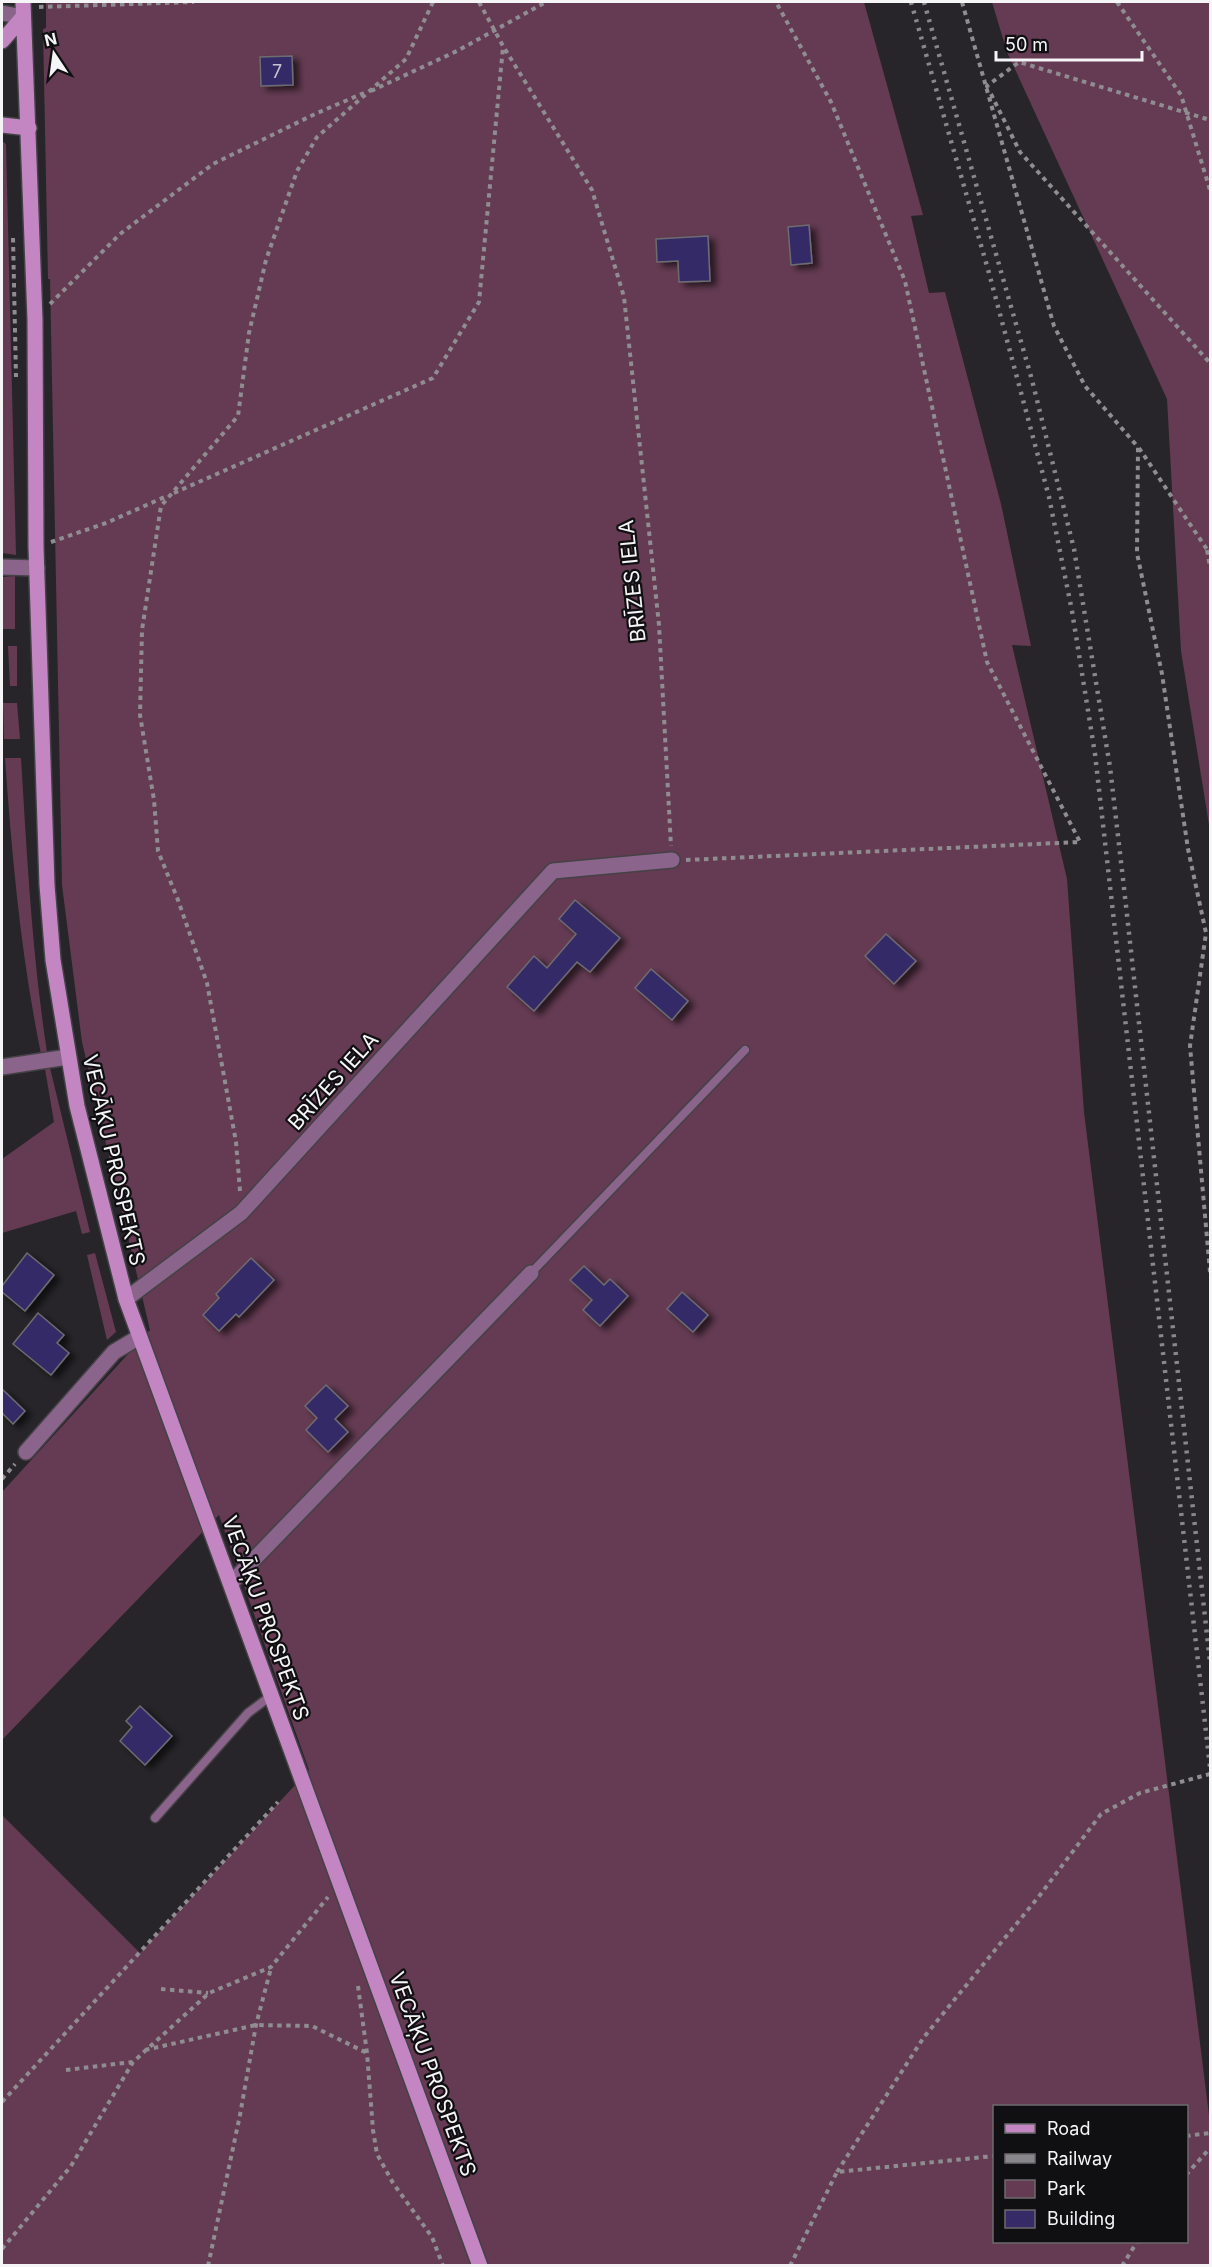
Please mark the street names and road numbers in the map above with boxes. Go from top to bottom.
street label: BRĪZES IELA [613,519,651,643]
street label: BRĪZES IELA [283,1027,383,1135]
street label: VECĀĶU PROSPEKTS [77,1052,150,1268]
street label: VECĀĶU PROSPEKTS [216,1512,315,1724]
street label: VECĀĶU PROSPEKTS [383,1968,482,2180]

